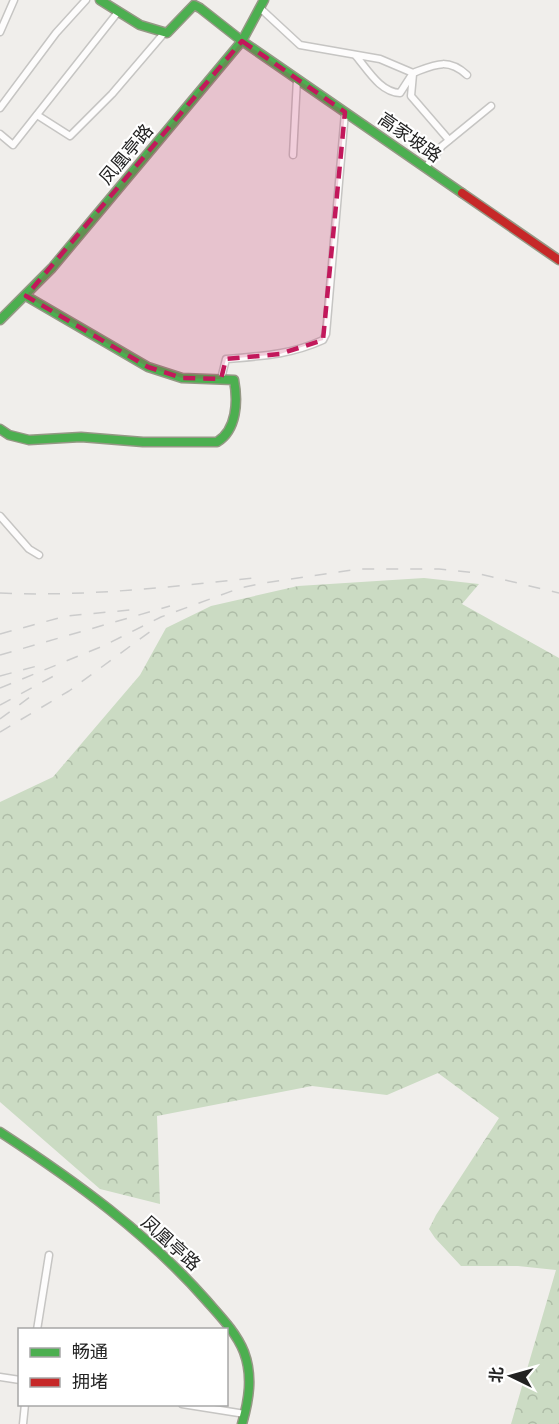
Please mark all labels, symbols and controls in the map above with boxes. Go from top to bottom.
street label: 高家坡路 [374,108,446,166]
street label: 凤凰亭路 [95,120,157,188]
street label: 凤凰亭路 [137,1211,205,1275]
legend [18,1328,228,1406]
text: 畅通 [72,1341,108,1362]
north arrow [481,1346,541,1406]
text: 北 [486,1366,507,1384]
text: 拥堵 [72,1371,108,1392]

